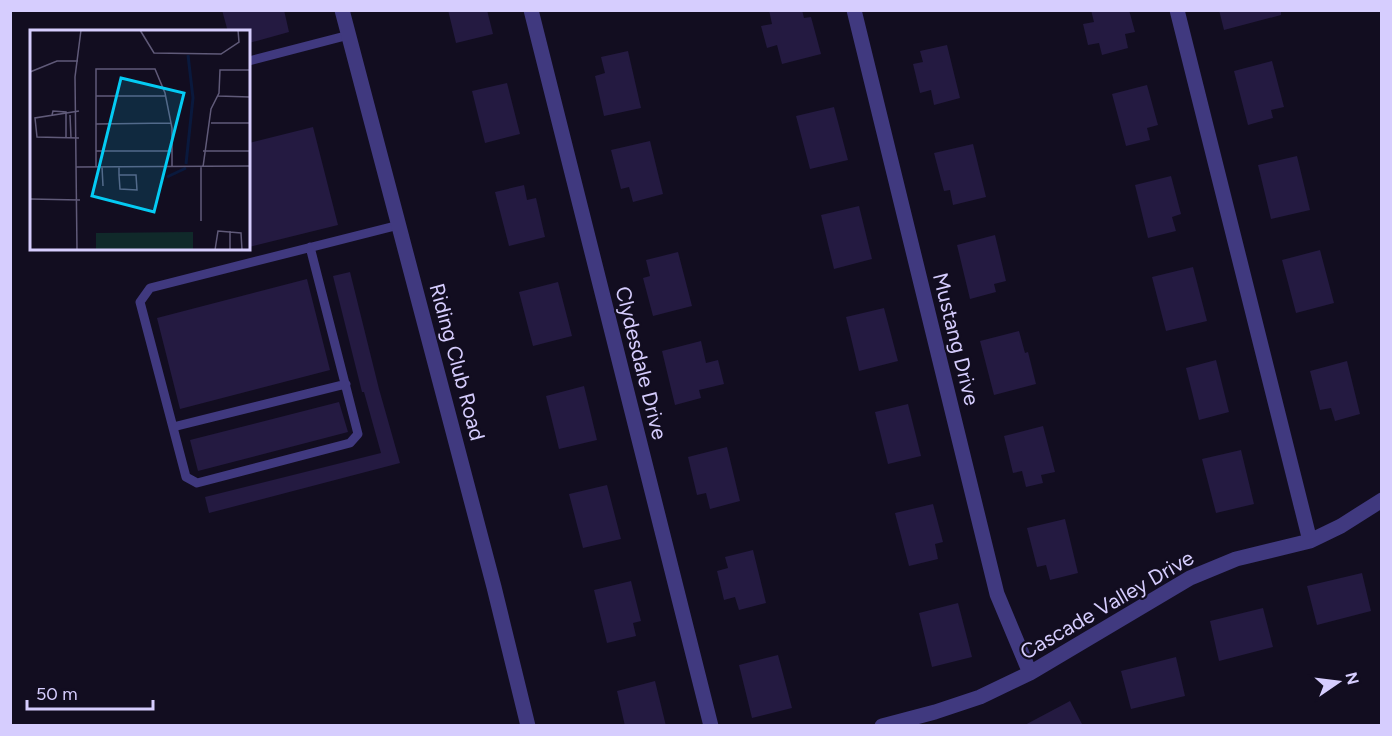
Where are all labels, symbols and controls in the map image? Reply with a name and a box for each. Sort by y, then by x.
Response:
inset map [30,30,250,250]
street label: Mustang Drive [928,270,985,408]
street label: Riding Club Road [424,281,490,443]
street label: Clydesdale Drive [610,284,673,442]
street label: Cascade Valley Drive [1015,545,1198,664]
north arrow [1308,652,1368,712]
text: N [1341,670,1363,687]
scale bar [27,673,153,711]
text: 50 m [36,683,78,705]

